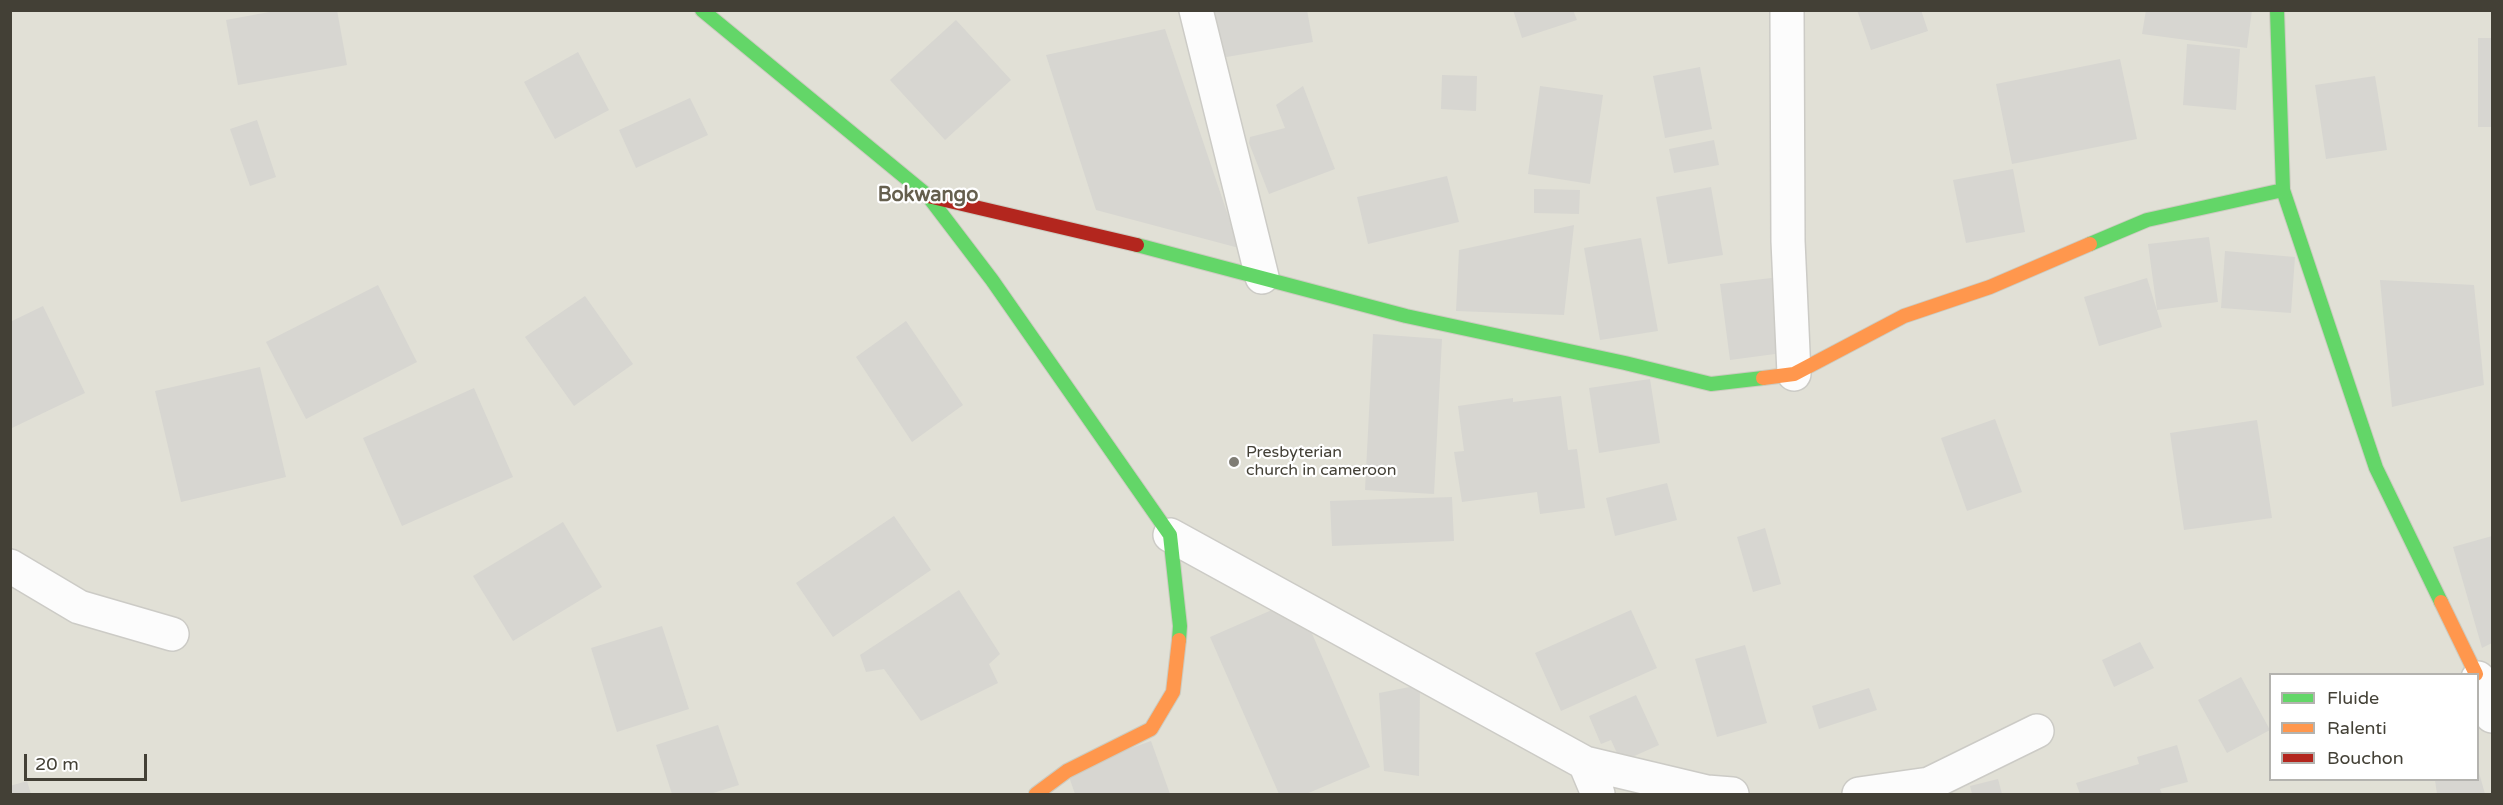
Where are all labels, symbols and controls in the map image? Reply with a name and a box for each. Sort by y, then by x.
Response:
district label: Bokwango [878,184,978,208]
place label: Presbyterian church in cameroon [1246,443,1397,481]
marker: Presbyterian church in cameroon [1227,455,1241,469]
legend [2269,673,2479,781]
text: Fluide [2327,687,2379,709]
text: Ralenti [2327,717,2387,739]
scale bar [27,742,150,780]
text: Bouchon [2327,747,2404,769]
text: 20 m [35,753,79,775]

